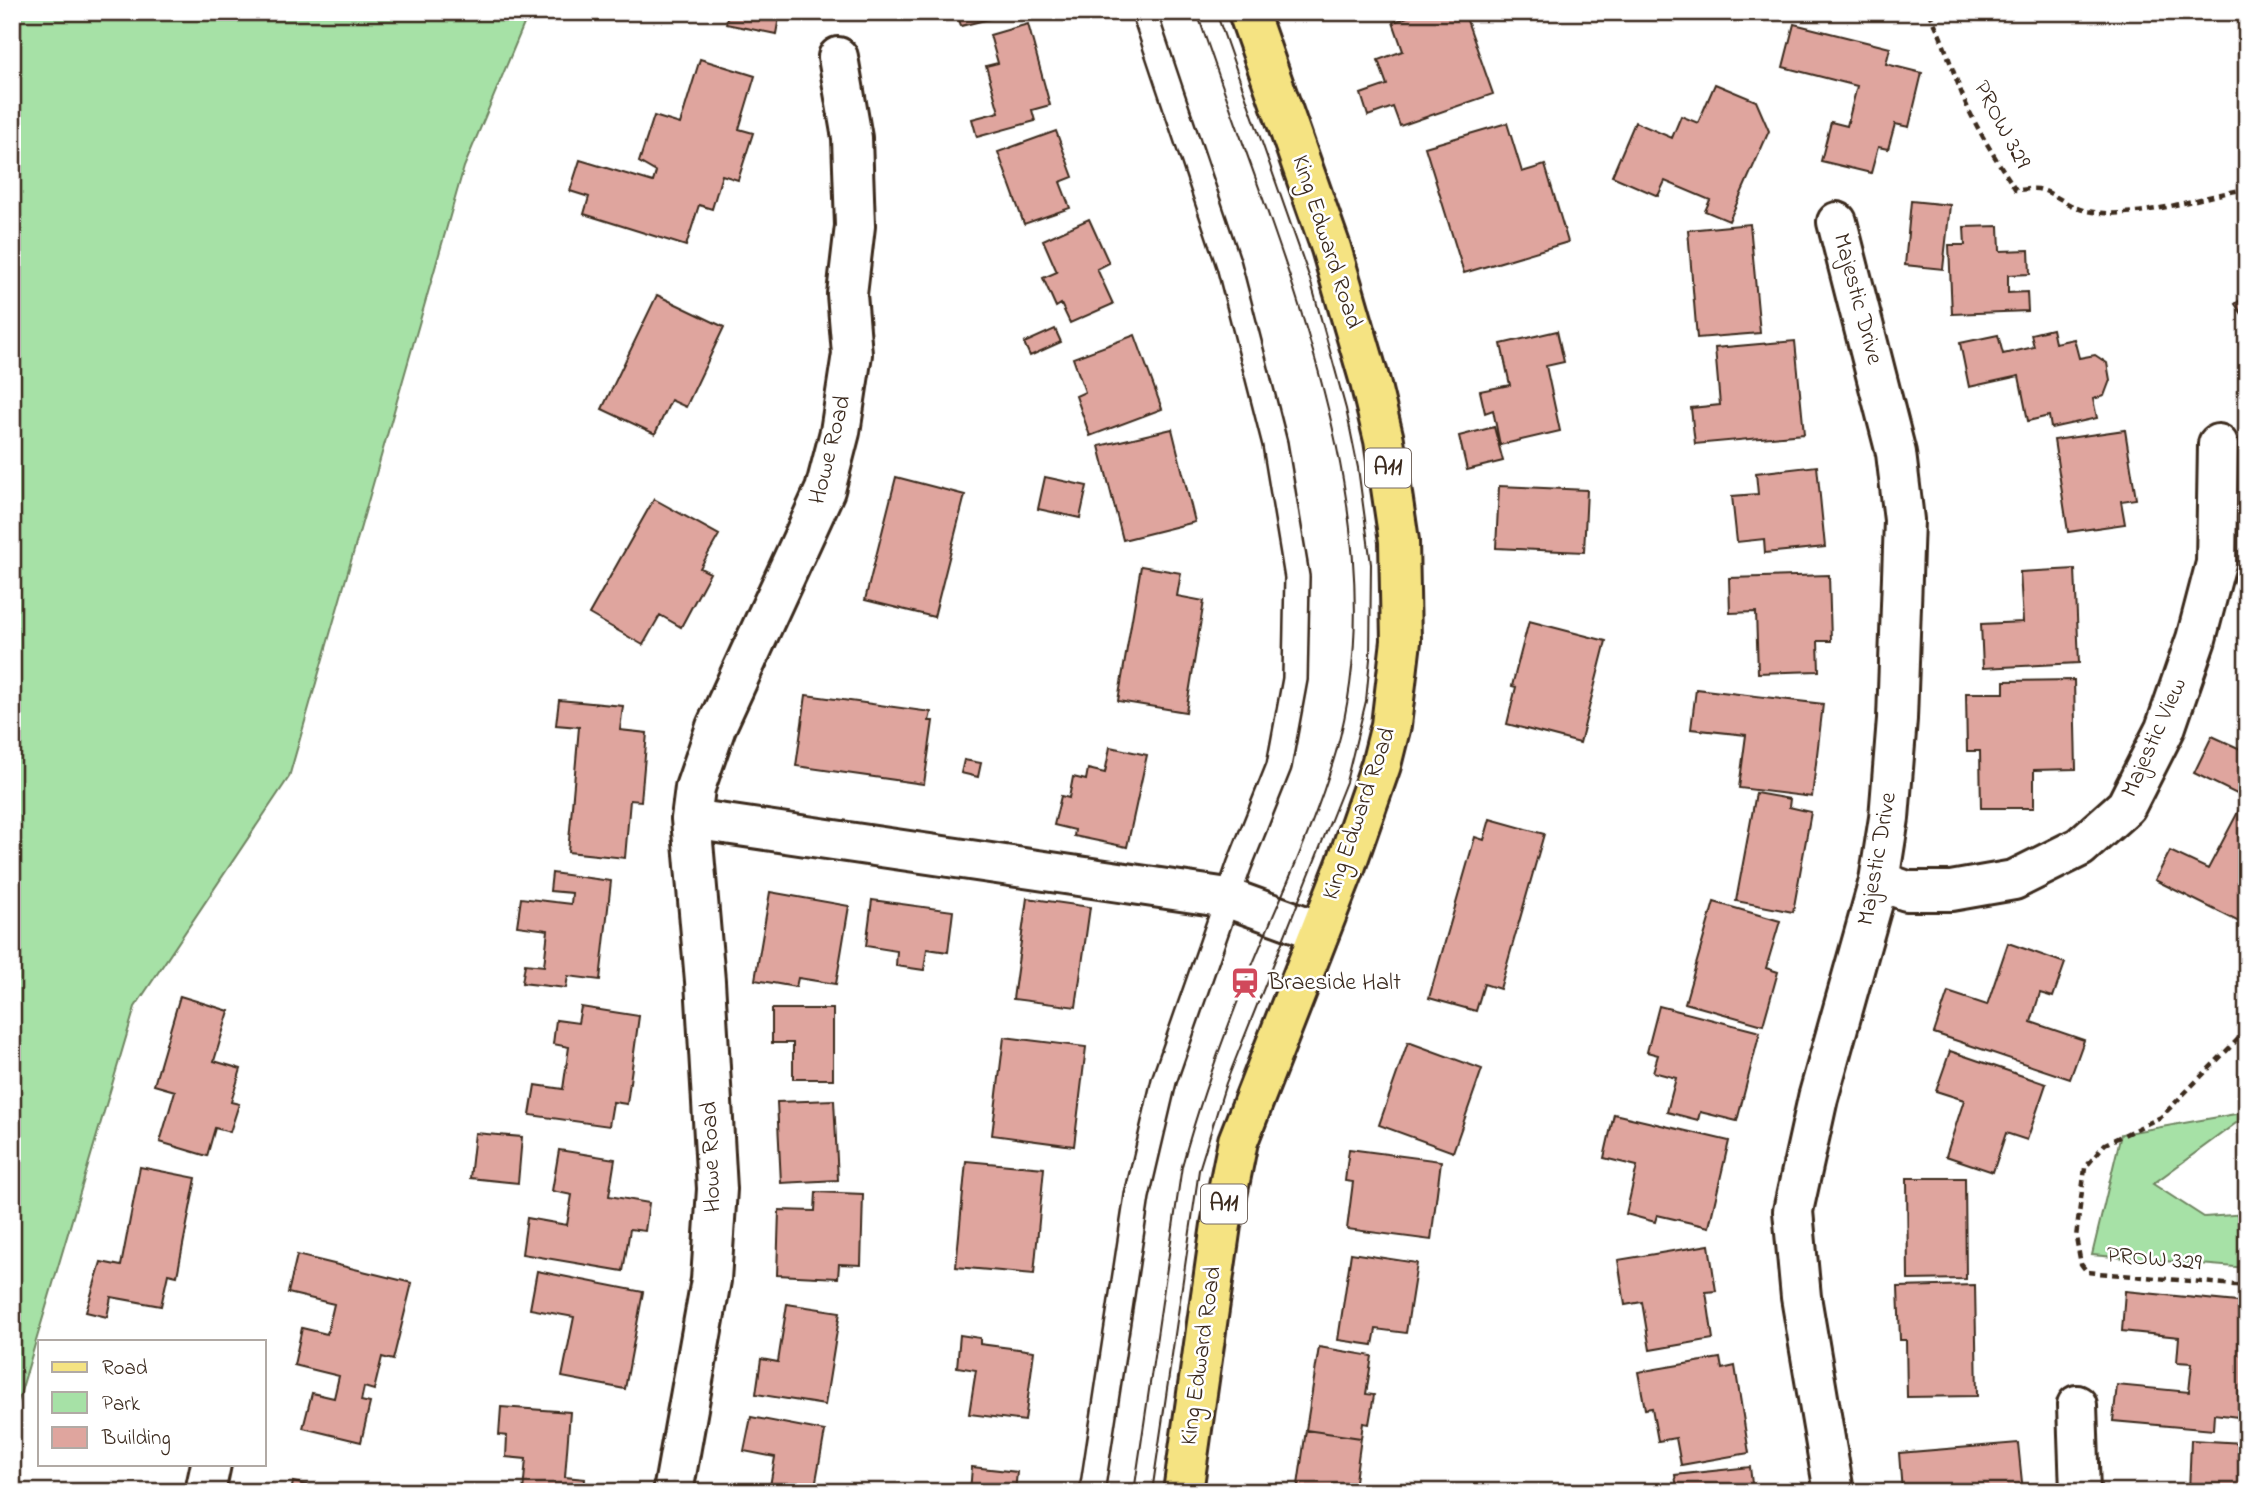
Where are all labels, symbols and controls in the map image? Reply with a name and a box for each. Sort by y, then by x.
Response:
street label: PROW 329 [1963,75,2039,176]
street label: King Edward Road [1281,151,1371,334]
street label: Majestic Drive [1823,230,1891,369]
street label: Howe Road [801,391,862,508]
road number: A11 [1365,448,1411,488]
street label: Majestic View [2113,673,2197,803]
street label: King Edward Road [1314,723,1406,905]
street label: Majestic Drive [1849,790,1907,928]
station icon: Braeside Halt [1228,966,1262,1000]
place label: Braeside Halt [1267,966,1401,1001]
street label: Howe Road [693,1100,731,1213]
road number: A11 [1201,1184,1247,1224]
street label: PROW 329 [2105,1238,2204,1282]
street label: King Edward Road [1172,1264,1232,1448]
legend [38,1340,266,1466]
text: Road [102,1354,148,1384]
text: Park [102,1390,141,1420]
text: Building [101,1424,171,1456]

